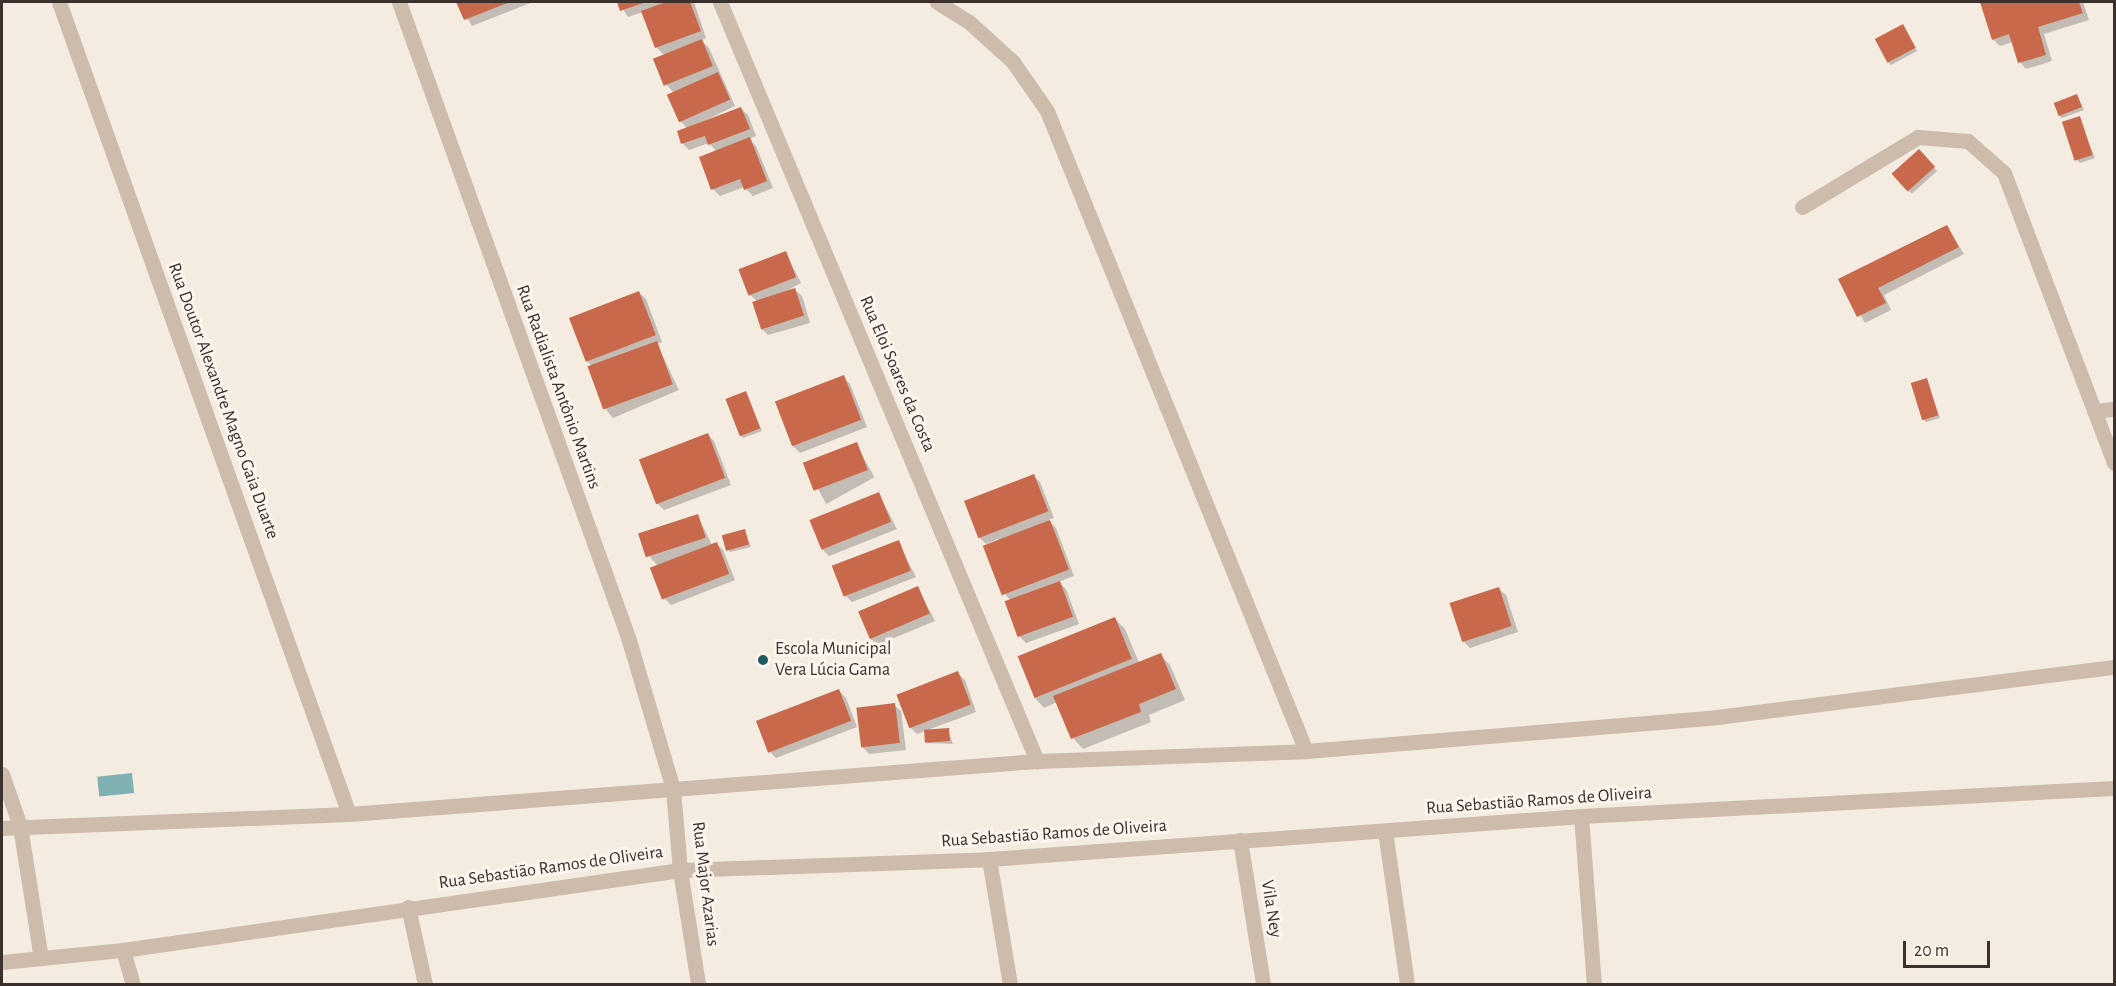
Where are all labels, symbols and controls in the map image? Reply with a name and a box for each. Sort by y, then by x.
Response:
street label: Rua Doutor Alexandre Magno Gaia Duarte [163,260,283,542]
street label: Rua Radialista Antônio Martins [511,282,605,492]
street label: Rua Eloi Soares da Costa [854,293,940,455]
place label: Escola Municipal Vera Lúcia Gama [775,639,892,682]
marker: Escola Municipal Vera Lúcia Gama [756,653,770,667]
street label: Rua Sebastião Ramos de Oliveira [1425,782,1653,820]
street label: Rua Sebastião Ramos de Oliveira [940,815,1168,853]
street label: Rua Major Azarias [687,820,723,948]
street label: Rua Sebastião Ramos de Oliveira [437,842,665,894]
street label: Vila Ney [1256,879,1286,939]
scale bar [1906,929,1993,967]
text: 20 m [1914,942,1949,960]

